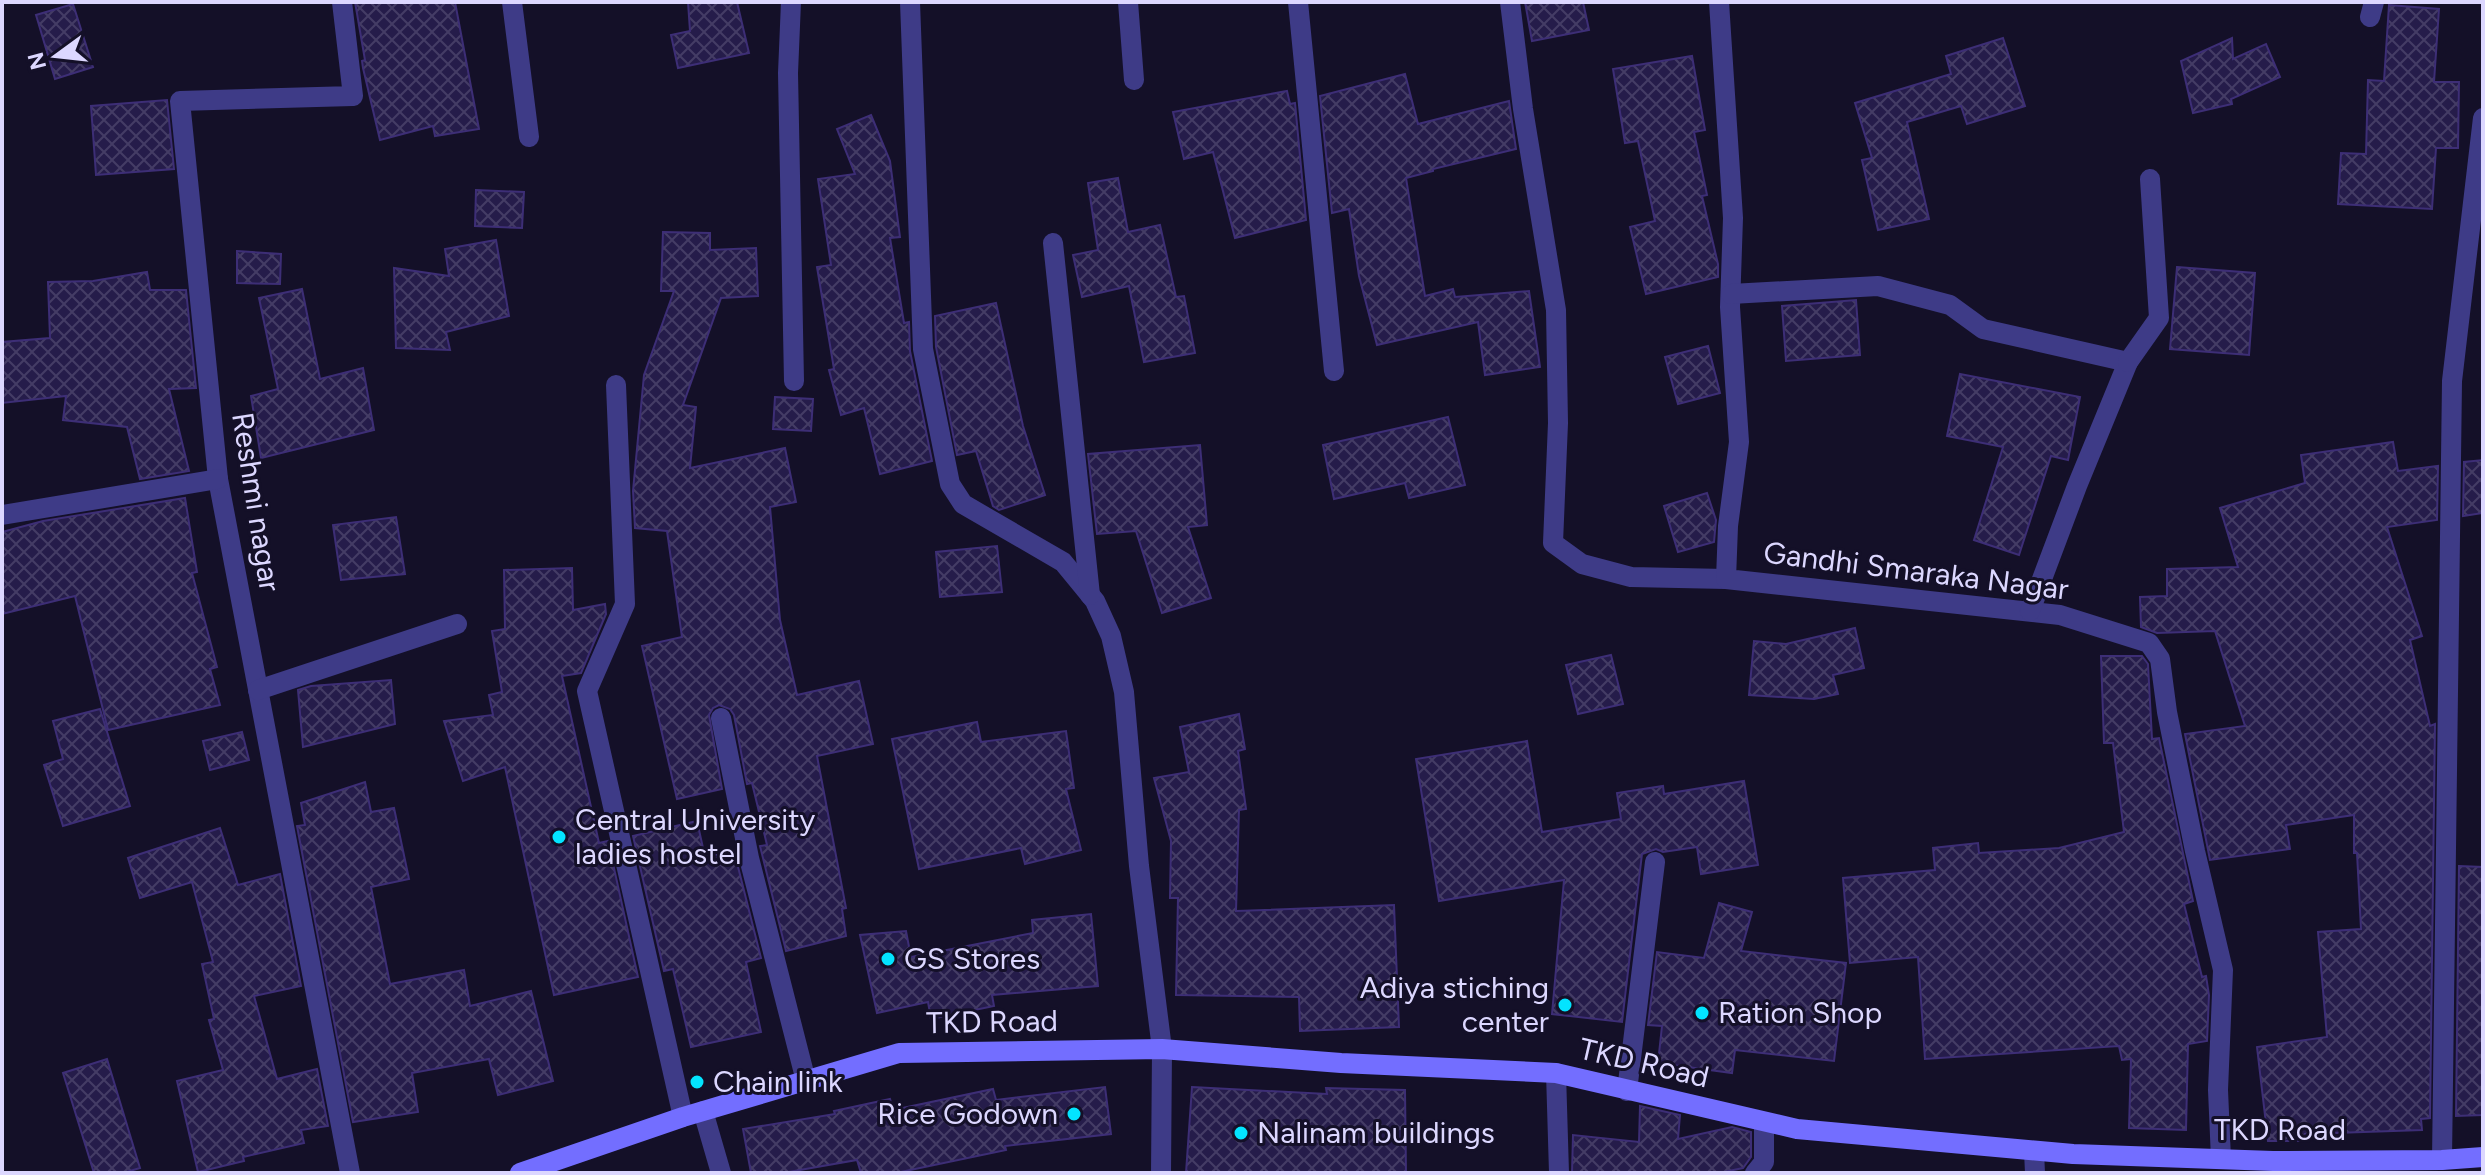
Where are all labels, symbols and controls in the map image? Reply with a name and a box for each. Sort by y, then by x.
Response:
north arrow [16,16,96,96]
text: N [22,49,52,73]
street label: Reshmi nagar [224,410,289,594]
street label: Gandhi Smaraka Nagar [1762,533,2071,608]
place label: Central University ladies hostel [575,801,815,872]
marker: Central University ladies hostel [550,828,568,846]
place label: GS Stores [904,940,1040,977]
marker: GS Stores [879,950,897,968]
place label: Adiya stiching center [1360,969,1549,1040]
place label: Ration Shop [1718,994,1882,1031]
marker: Adiya stiching center [1556,996,1574,1014]
street label: TKD Road [926,1002,1058,1041]
marker: Ration Shop [1693,1004,1711,1022]
street label: TKD Road [1576,1030,1713,1095]
place label: Chain link [713,1063,843,1100]
marker: Chain link [688,1073,706,1091]
place label: Rice Godown [877,1095,1058,1132]
marker: Rice Godown [1065,1105,1083,1123]
street label: TKD Road [2214,1111,2346,1148]
place label: Nalinam buildings [1257,1114,1495,1151]
marker: Nalinam buildings [1232,1124,1250,1142]

